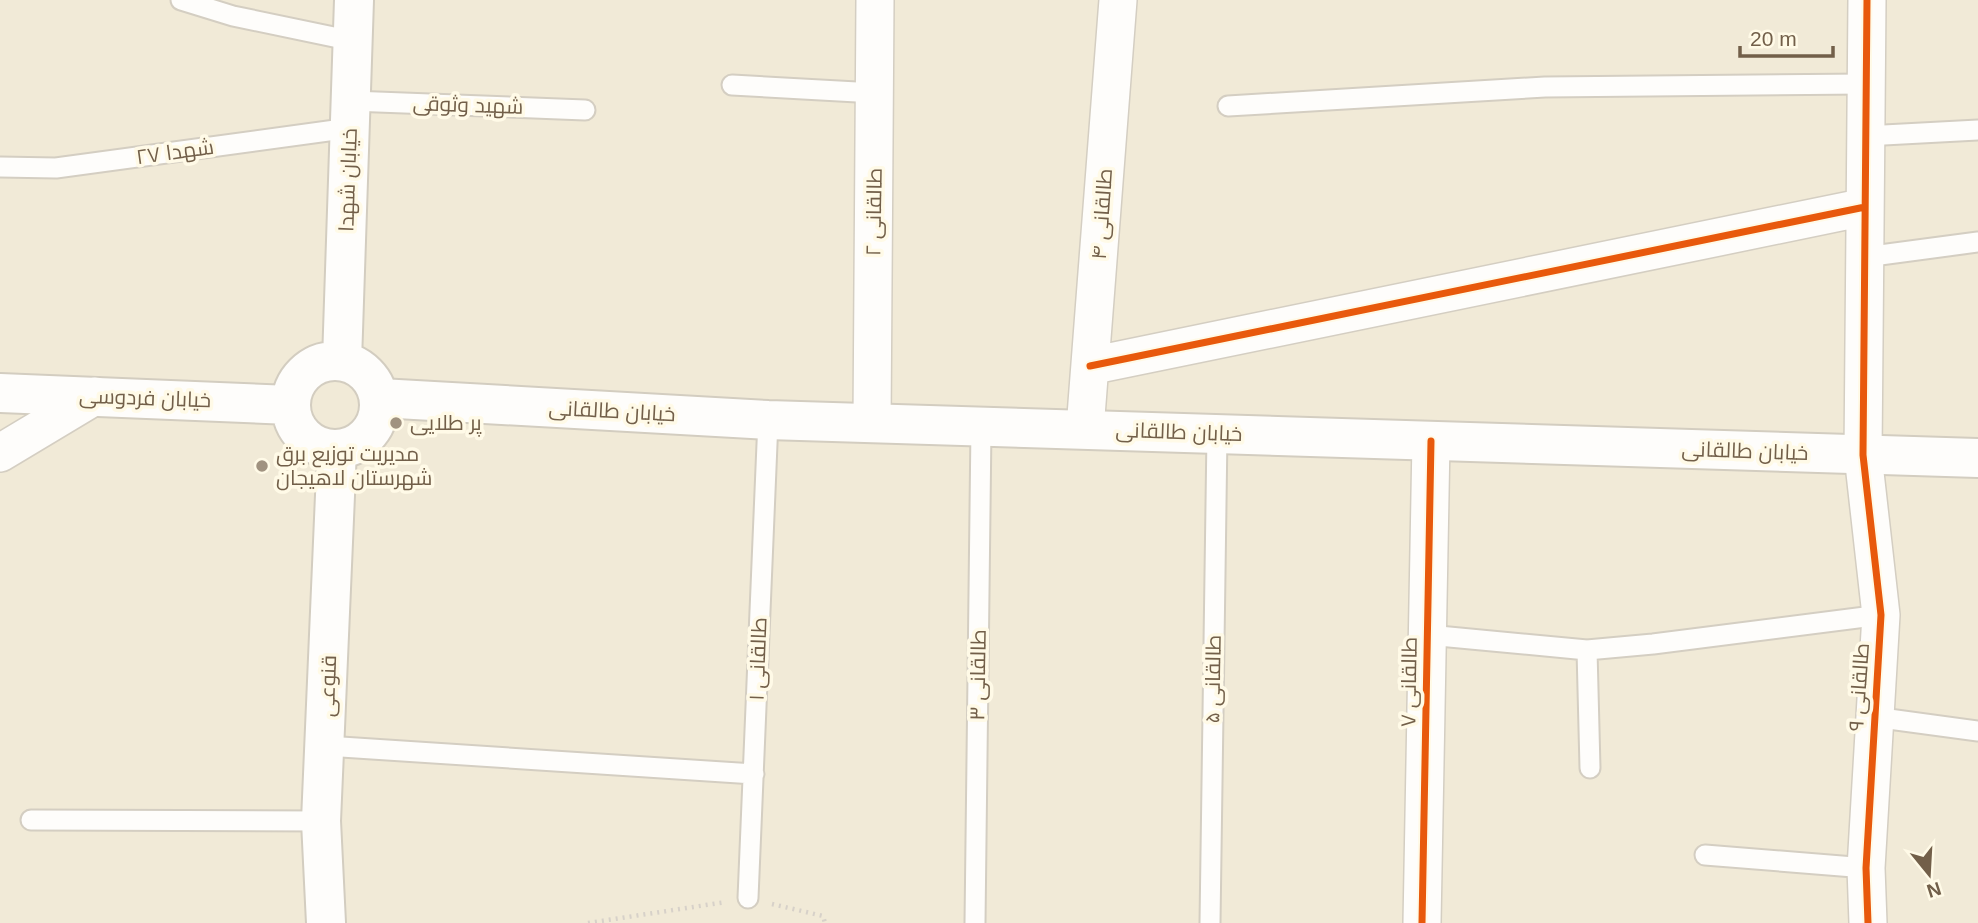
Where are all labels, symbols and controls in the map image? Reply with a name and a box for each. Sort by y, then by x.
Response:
scale bar [1740,14,1833,58]
text: 20 m [1750,27,1797,50]
street label: شهید وثوقی [412,91,524,120]
street label: خیابان شهدا [334,128,363,232]
street label: ۲۷ شهدا [135,135,215,170]
street label: طالقانی ۲ [861,168,888,256]
street label: طالقانی ۴ [1087,168,1118,260]
street label: خیابان فردوسی [78,384,211,413]
street label: خیابان طالقانی [548,396,676,427]
place label: پر طلایی [410,411,482,437]
marker: پر طلایی [388,415,404,431]
street label: خیابان طالقانی [1115,418,1243,447]
street label: خیابان طالقانی [1681,437,1809,466]
place label: مدیریت توزیع برق شهرستان لاهیجان [276,442,432,491]
marker: مدیریت توزیع برق شهرستان لاهیجان [254,458,270,474]
street label: طالقانی ۱ [745,617,772,701]
street label: طالقانی ۳ [965,629,992,721]
street label: طالقانی ۵ [1200,634,1227,724]
street label: طالقانی ۷ [1396,637,1423,727]
street label: طالقانی ۹ [1844,642,1875,732]
street label: قنوعی [315,655,342,717]
north arrow [1894,839,1964,909]
text: N [1924,878,1944,902]

